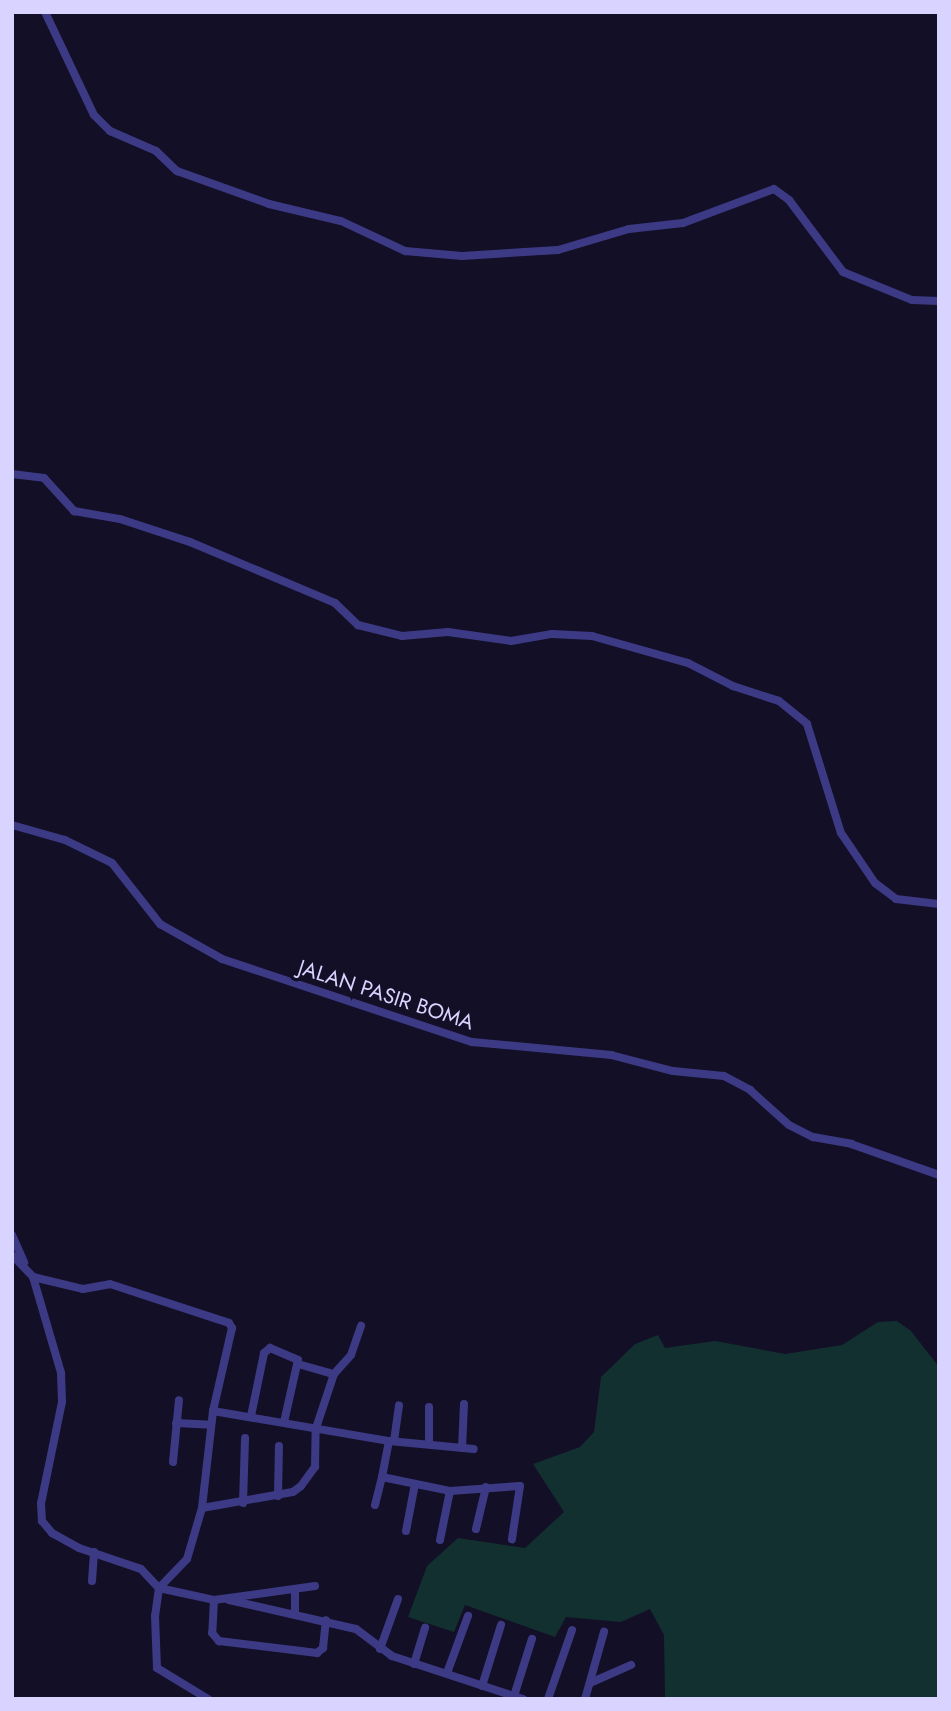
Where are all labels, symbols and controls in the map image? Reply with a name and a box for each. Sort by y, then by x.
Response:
street label: JALAN PASIR BOMA [295,955,477,1035]

